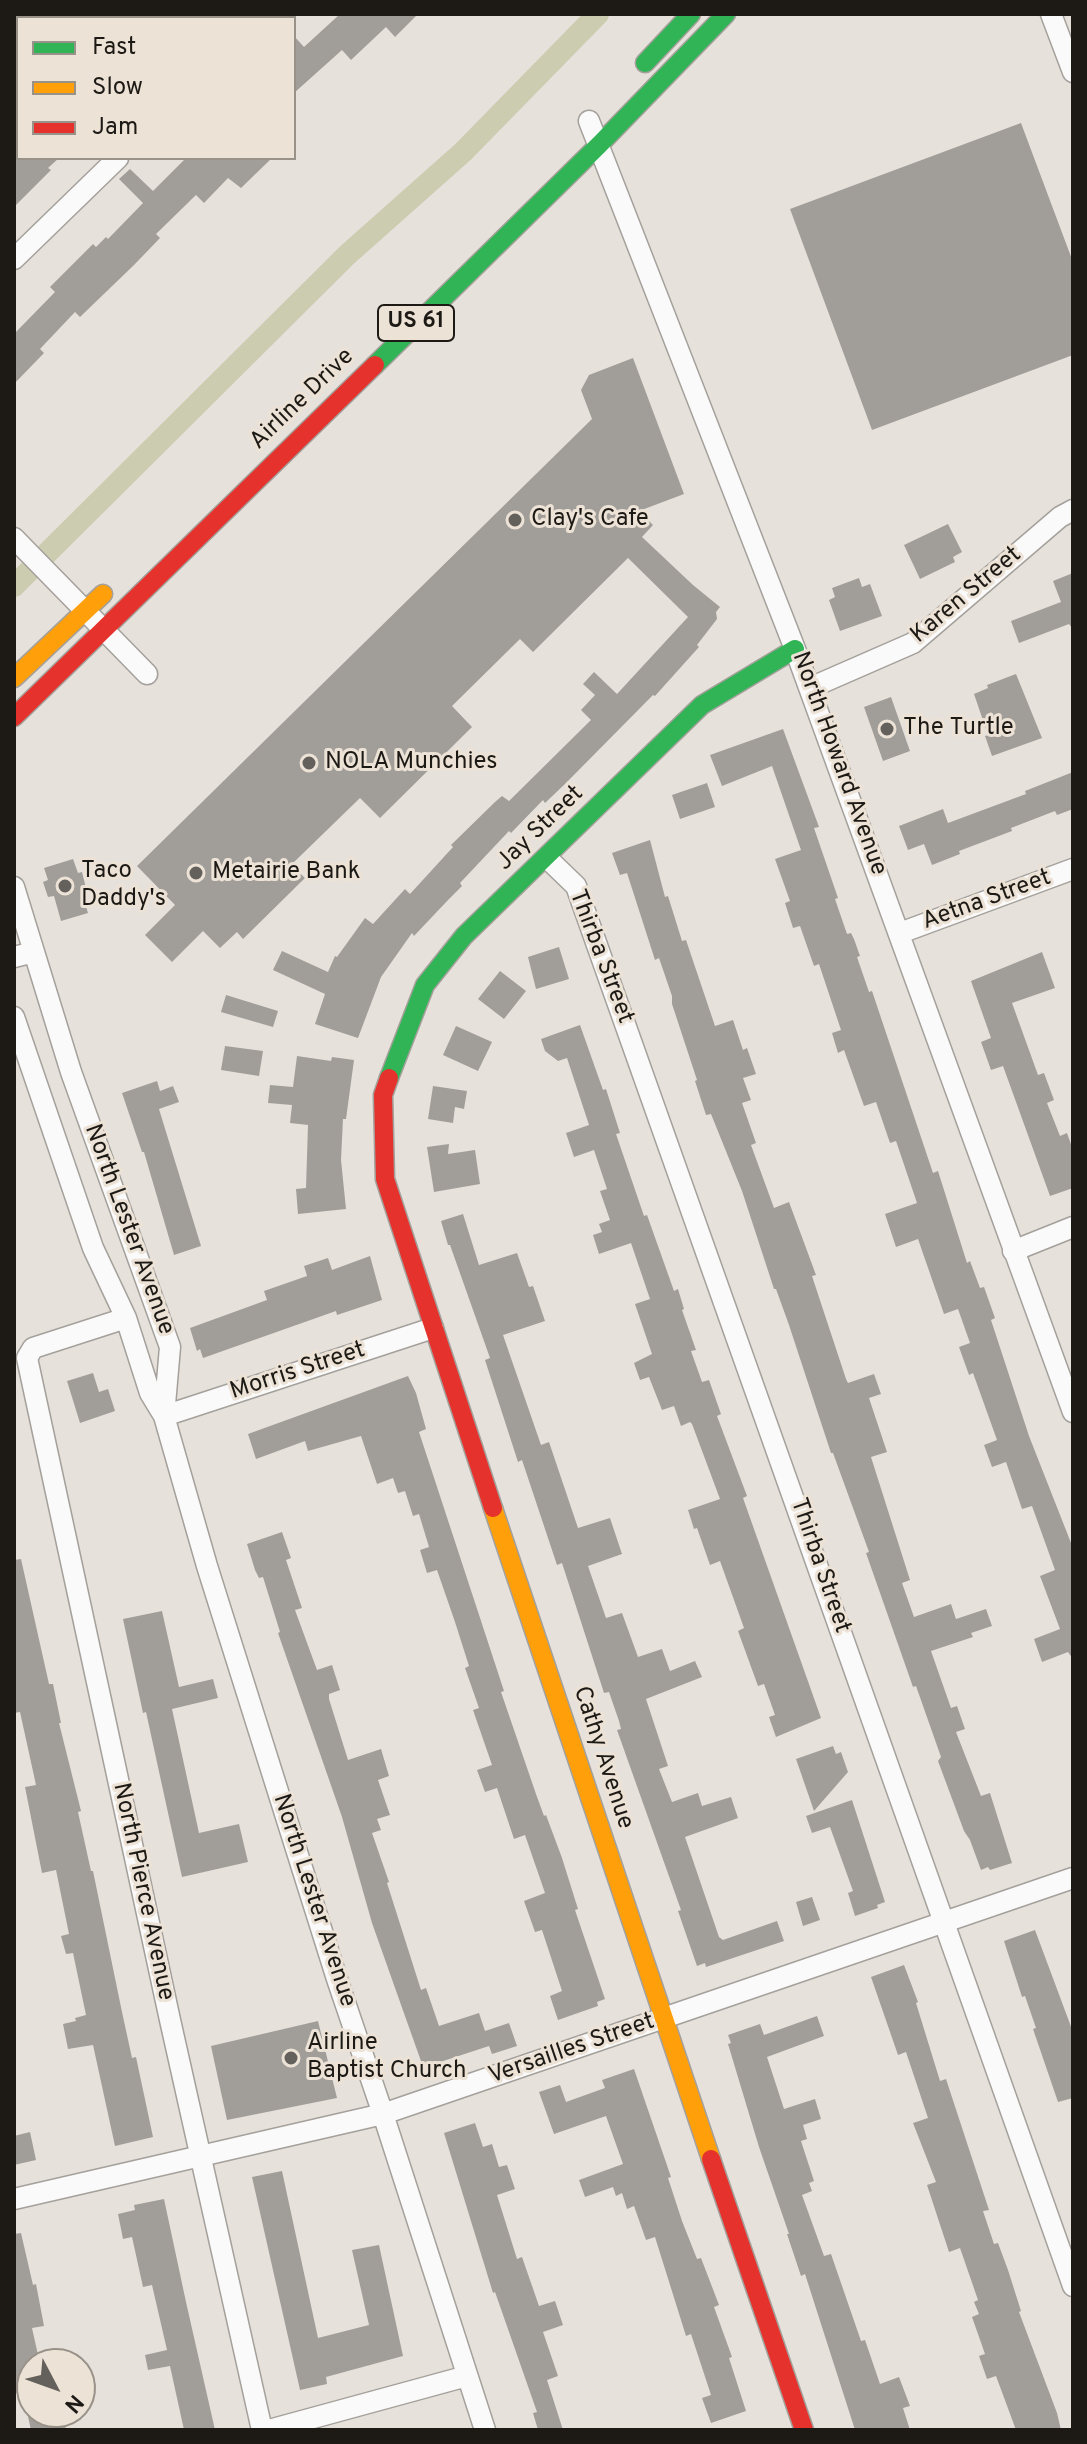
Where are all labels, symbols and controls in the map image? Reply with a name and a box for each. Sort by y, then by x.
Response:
legend [16,16,296,160]
text: Fast [92,33,136,63]
text: Slow [92,73,143,103]
text: Jam [92,113,138,143]
road number: US 61 [378,305,454,341]
street label: Airline Drive [245,343,361,457]
place label: Clay's Cafe [531,506,649,534]
marker: Clay's Cafe [506,511,524,529]
street label: Karen Street [906,541,1028,651]
street label: North Howard Avenue [784,648,892,880]
place label: The Turtle [903,715,1014,743]
marker: The Turtle [878,720,896,738]
place label: NOLA Munchies [325,749,497,777]
marker: NOLA Munchies [300,754,318,772]
street label: Jay Street [491,780,591,878]
place label: Taco Daddy's [81,858,166,914]
place label: Metairie Bank [212,859,361,887]
marker: Metairie Bank [187,864,205,882]
street label: Aetna Street [919,864,1055,938]
marker: Taco Daddy's [56,877,74,895]
street label: Thirba Street [561,886,639,1028]
street label: North Lester Avenue [76,1121,180,1339]
street label: Morris Street [227,1337,369,1407]
street label: Thirba Street [782,1495,856,1637]
street label: Cathy Avenue [565,1683,639,1833]
street label: North Pierce Avenue [105,1781,179,2003]
street label: North Lester Avenue [265,1791,361,2011]
street label: Versailles Street [485,2008,659,2092]
place label: Airline Baptist Church [307,2030,467,2086]
marker: Airline Baptist Church [282,2049,300,2067]
north arrow [16,2348,96,2428]
text: N [58,2388,88,2418]

